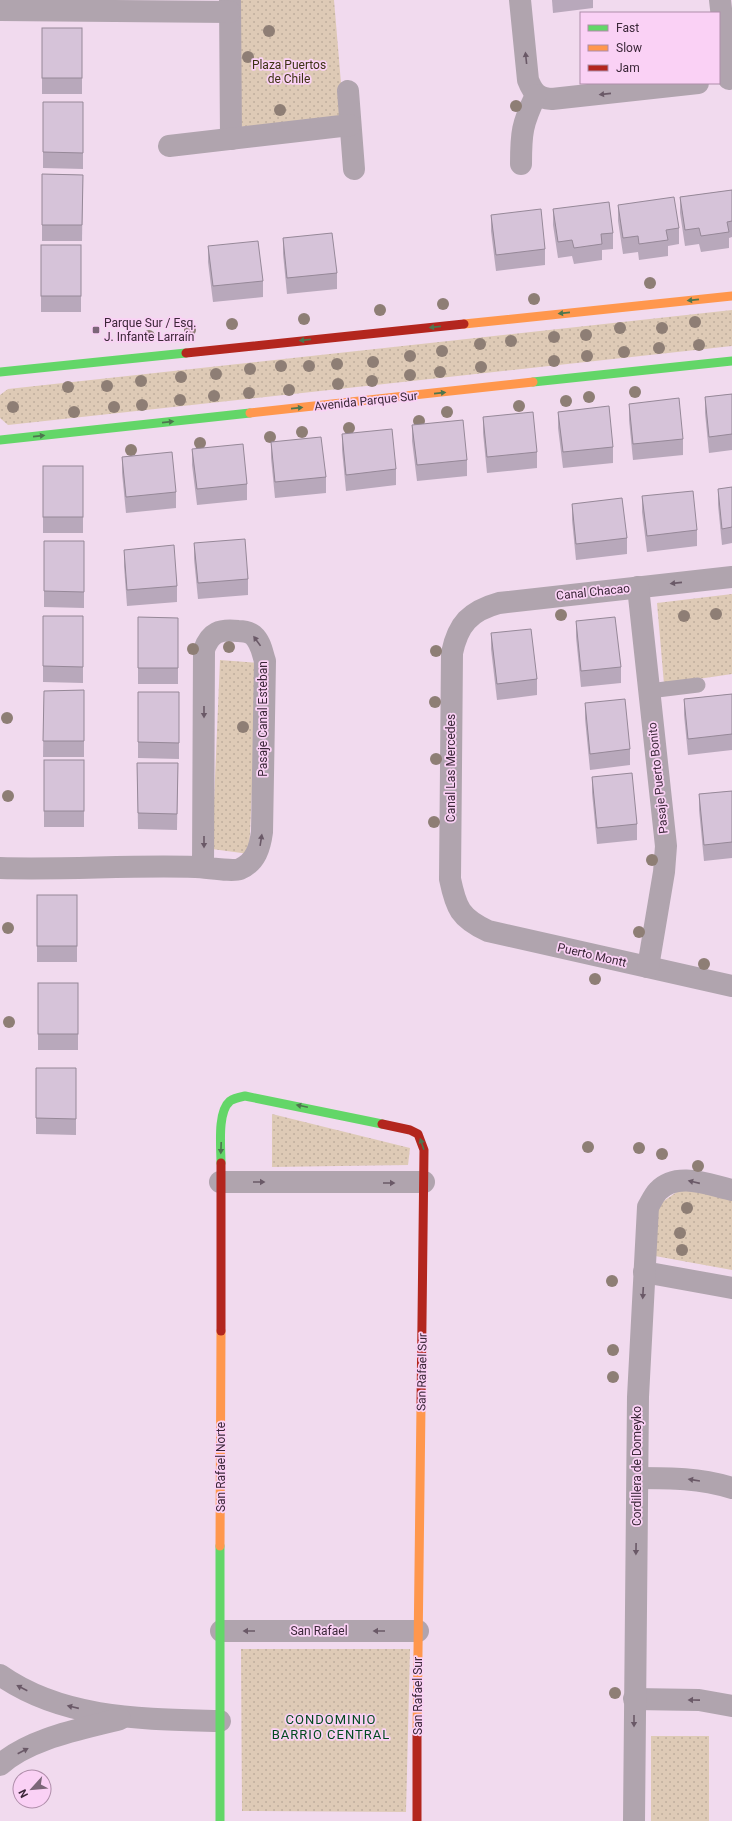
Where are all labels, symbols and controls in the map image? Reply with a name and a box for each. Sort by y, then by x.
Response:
legend [580,12,720,84]
text: Fast [616,21,639,35]
text: Slow [616,41,642,55]
one-way arrow [523,52,529,64]
park label: Plaza Puertos de Chile [252,58,326,86]
text: Jam [616,61,640,75]
one-way arrow [599,90,611,97]
one-way arrow [687,296,699,303]
one-way arrow [558,310,570,316]
place label: Parque Sur / Esq. J. Infante Larraín [104,316,196,344]
one-way arrow [429,323,441,330]
marker: Parque Sur / Esq. J. Infante Larraín [91,325,101,335]
one-way arrow [299,337,311,343]
street label: Avenida Parque Sur [314,389,418,413]
one-way arrow [434,389,446,396]
one-way arrow [291,405,303,411]
one-way arrow [162,419,174,425]
one-way arrow [33,433,45,439]
one-way arrow [670,580,682,586]
street label: Canal Chacao [555,581,631,603]
one-way arrow [253,636,261,647]
street label: Pasaje Canal Esteban [256,661,270,777]
one-way arrow [201,706,207,719]
street label: Canal Las Mercedes [444,714,458,822]
street label: Pasaje Puerto Bonito [645,721,671,834]
one-way arrow [258,833,264,846]
one-way arrow [201,836,207,849]
street label: Puerto Montt [556,940,628,970]
one-way arrow [296,1103,308,1109]
one-way arrow [418,1137,424,1149]
one-way arrow [218,1142,224,1155]
one-way arrow [688,1178,700,1184]
one-way arrow [253,1179,266,1185]
one-way arrow [383,1179,395,1186]
one-way arrow [639,1287,646,1299]
street label: San Rafael Sur [414,1333,430,1411]
street label: Cordillera de Domeyko [630,1406,644,1526]
street label: San Rafael Norte [214,1422,228,1512]
one-way arrow [688,1476,700,1482]
one-way arrow [633,1543,640,1555]
street label: San Rafael [290,1624,348,1638]
one-way arrow [242,1628,255,1634]
one-way arrow [372,1628,385,1634]
street label: San Rafael Sur [411,1657,425,1735]
one-way arrow [16,1685,28,1692]
one-way arrow [687,1697,700,1703]
one-way arrow [67,1704,79,1710]
district label: CONDOMINIO BARRIO CENTRAL [272,1712,390,1742]
one-way arrow [631,1715,637,1728]
one-way arrow [17,1748,28,1754]
north arrow [12,1769,52,1809]
text: N [16,1787,31,1800]

